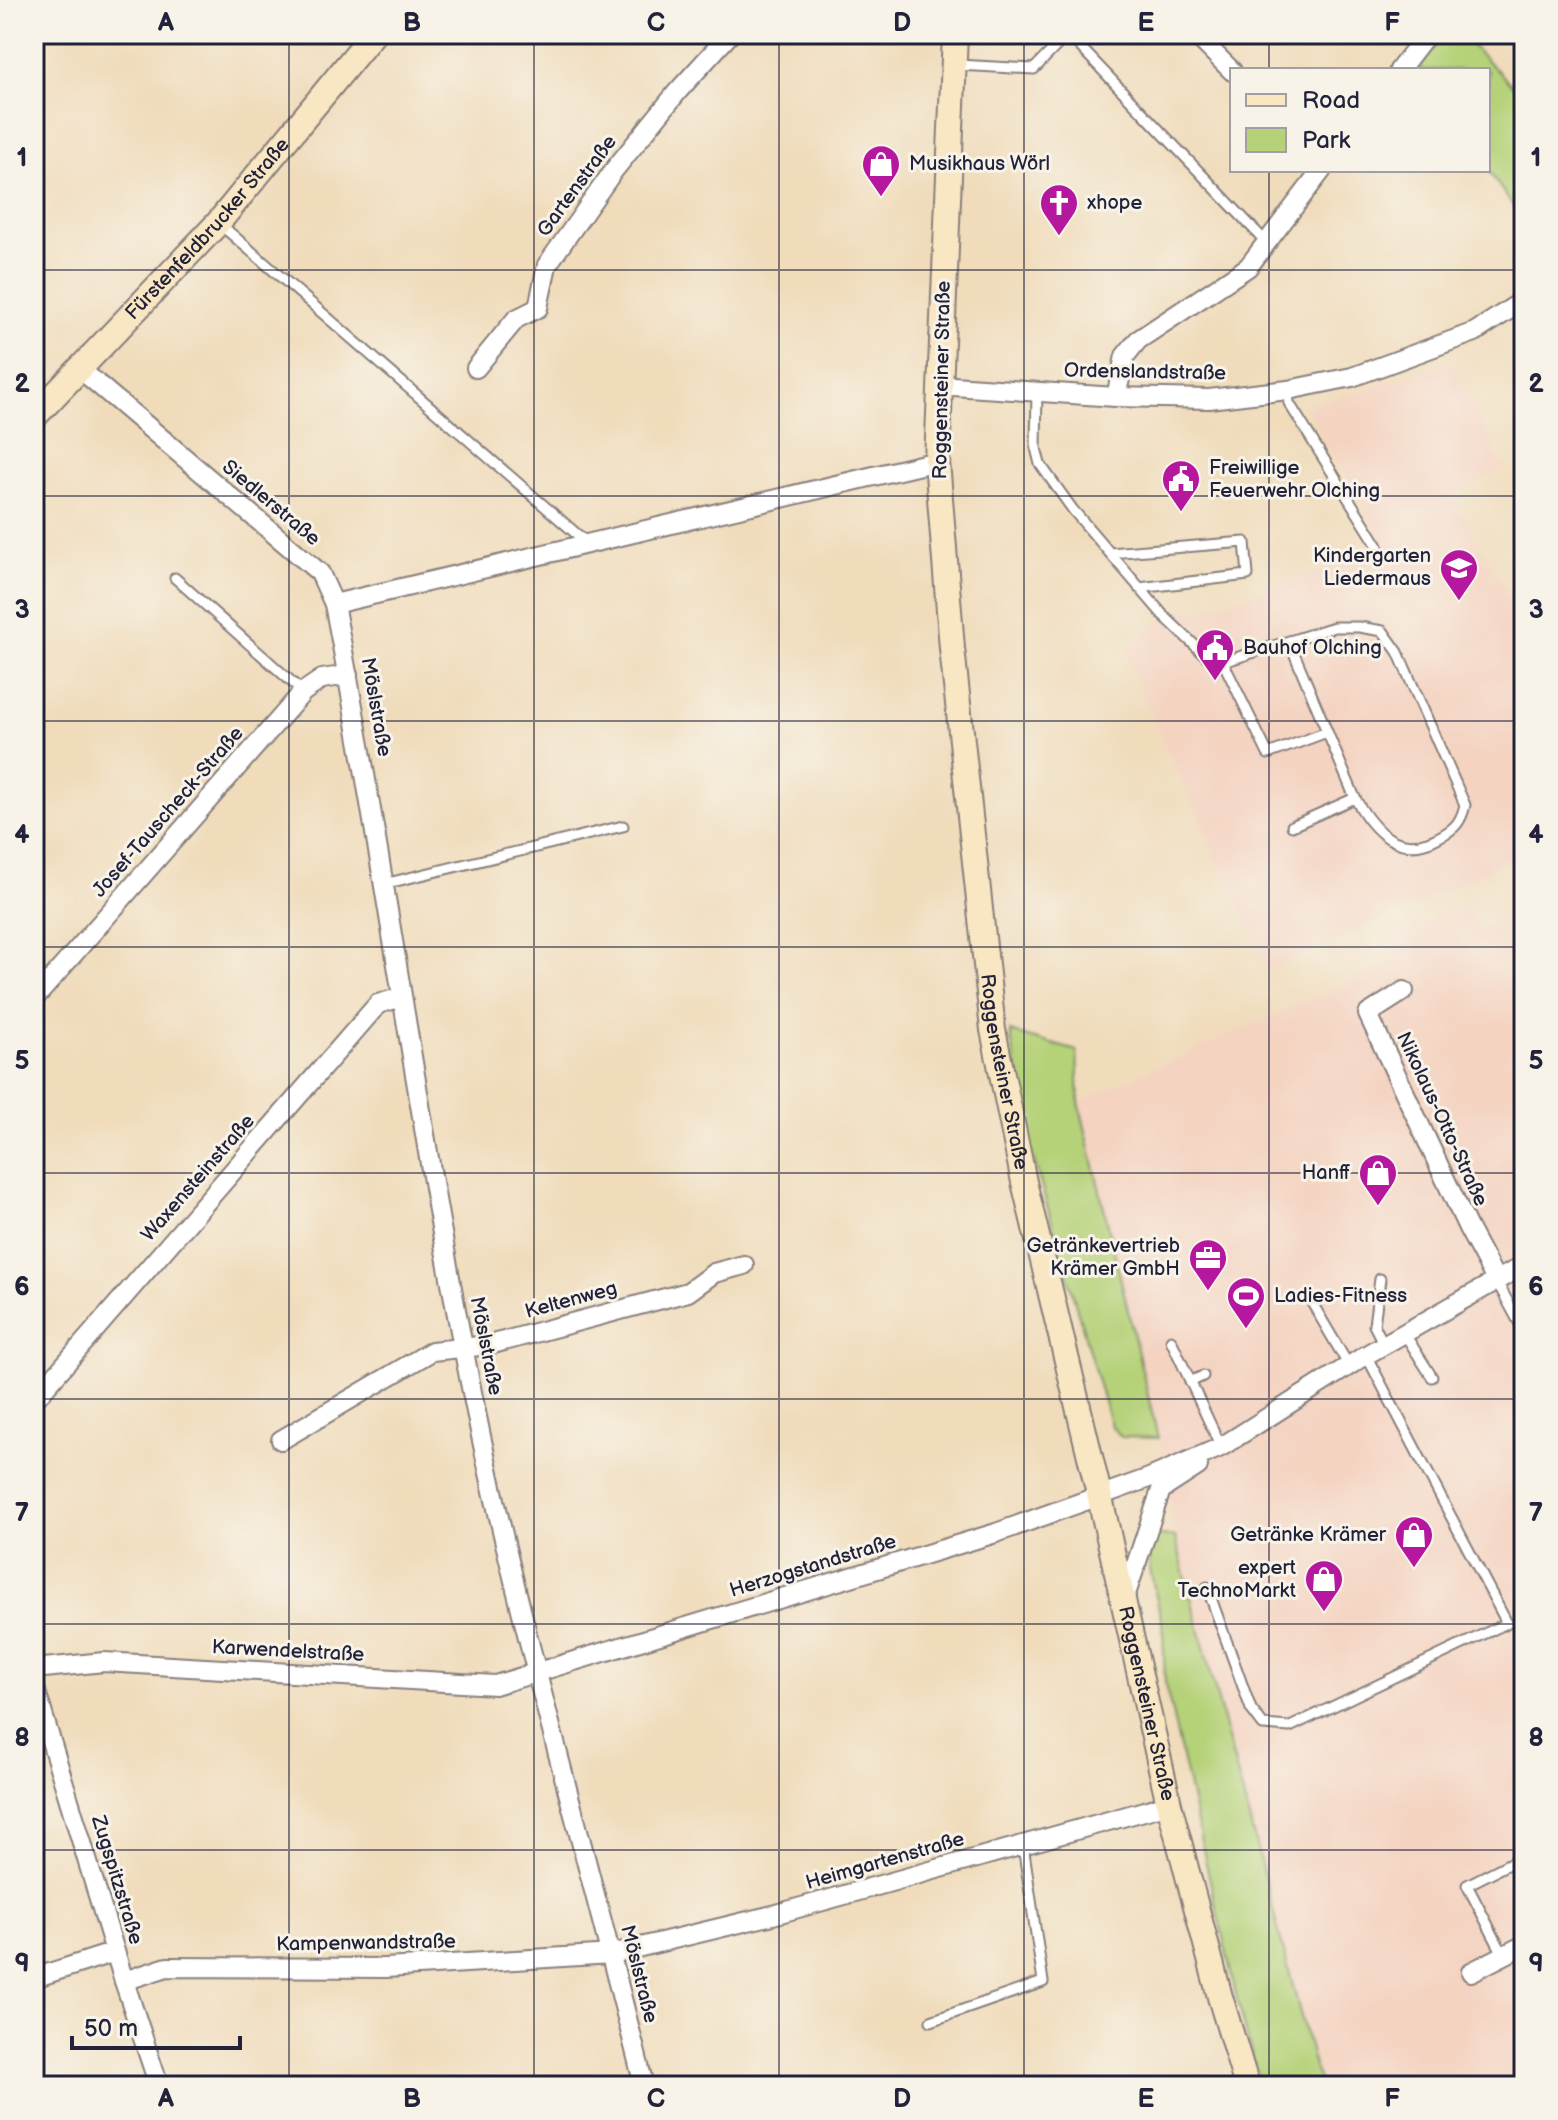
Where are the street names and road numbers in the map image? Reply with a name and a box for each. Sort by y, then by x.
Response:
street label: Gartenstraße [532,130,622,241]
street label: Fürstenfeldbrucker Straße [120,133,295,325]
street label: Roggensteiner Straße [928,280,956,480]
street label: Ordenslandstraße [1064,359,1226,385]
street label: Siedlerstraße [217,455,325,551]
street label: Möslstraße [355,656,397,758]
street label: Josef-Tauscheck-Straße [87,722,249,902]
street label: Roggensteiner Straße [975,972,1033,1172]
street label: Nikolaus-Otto-Straße [1391,1028,1493,1210]
street label: Waxensteinstraße [136,1109,260,1247]
street label: Keltenweg [522,1276,620,1324]
street label: Möslstraße [465,1295,507,1398]
street label: Herzogstandstraße [727,1529,899,1603]
street label: Roggensteiner Straße [1113,1604,1180,1803]
street label: Karwendelstraße [211,1635,365,1667]
street label: Zugspitzstraße [86,1812,148,1948]
street label: Heimgartenstraße [803,1827,967,1895]
street label: Möslstraße [615,1923,663,2026]
street label: Kampenwandstraße [276,1929,456,1957]

